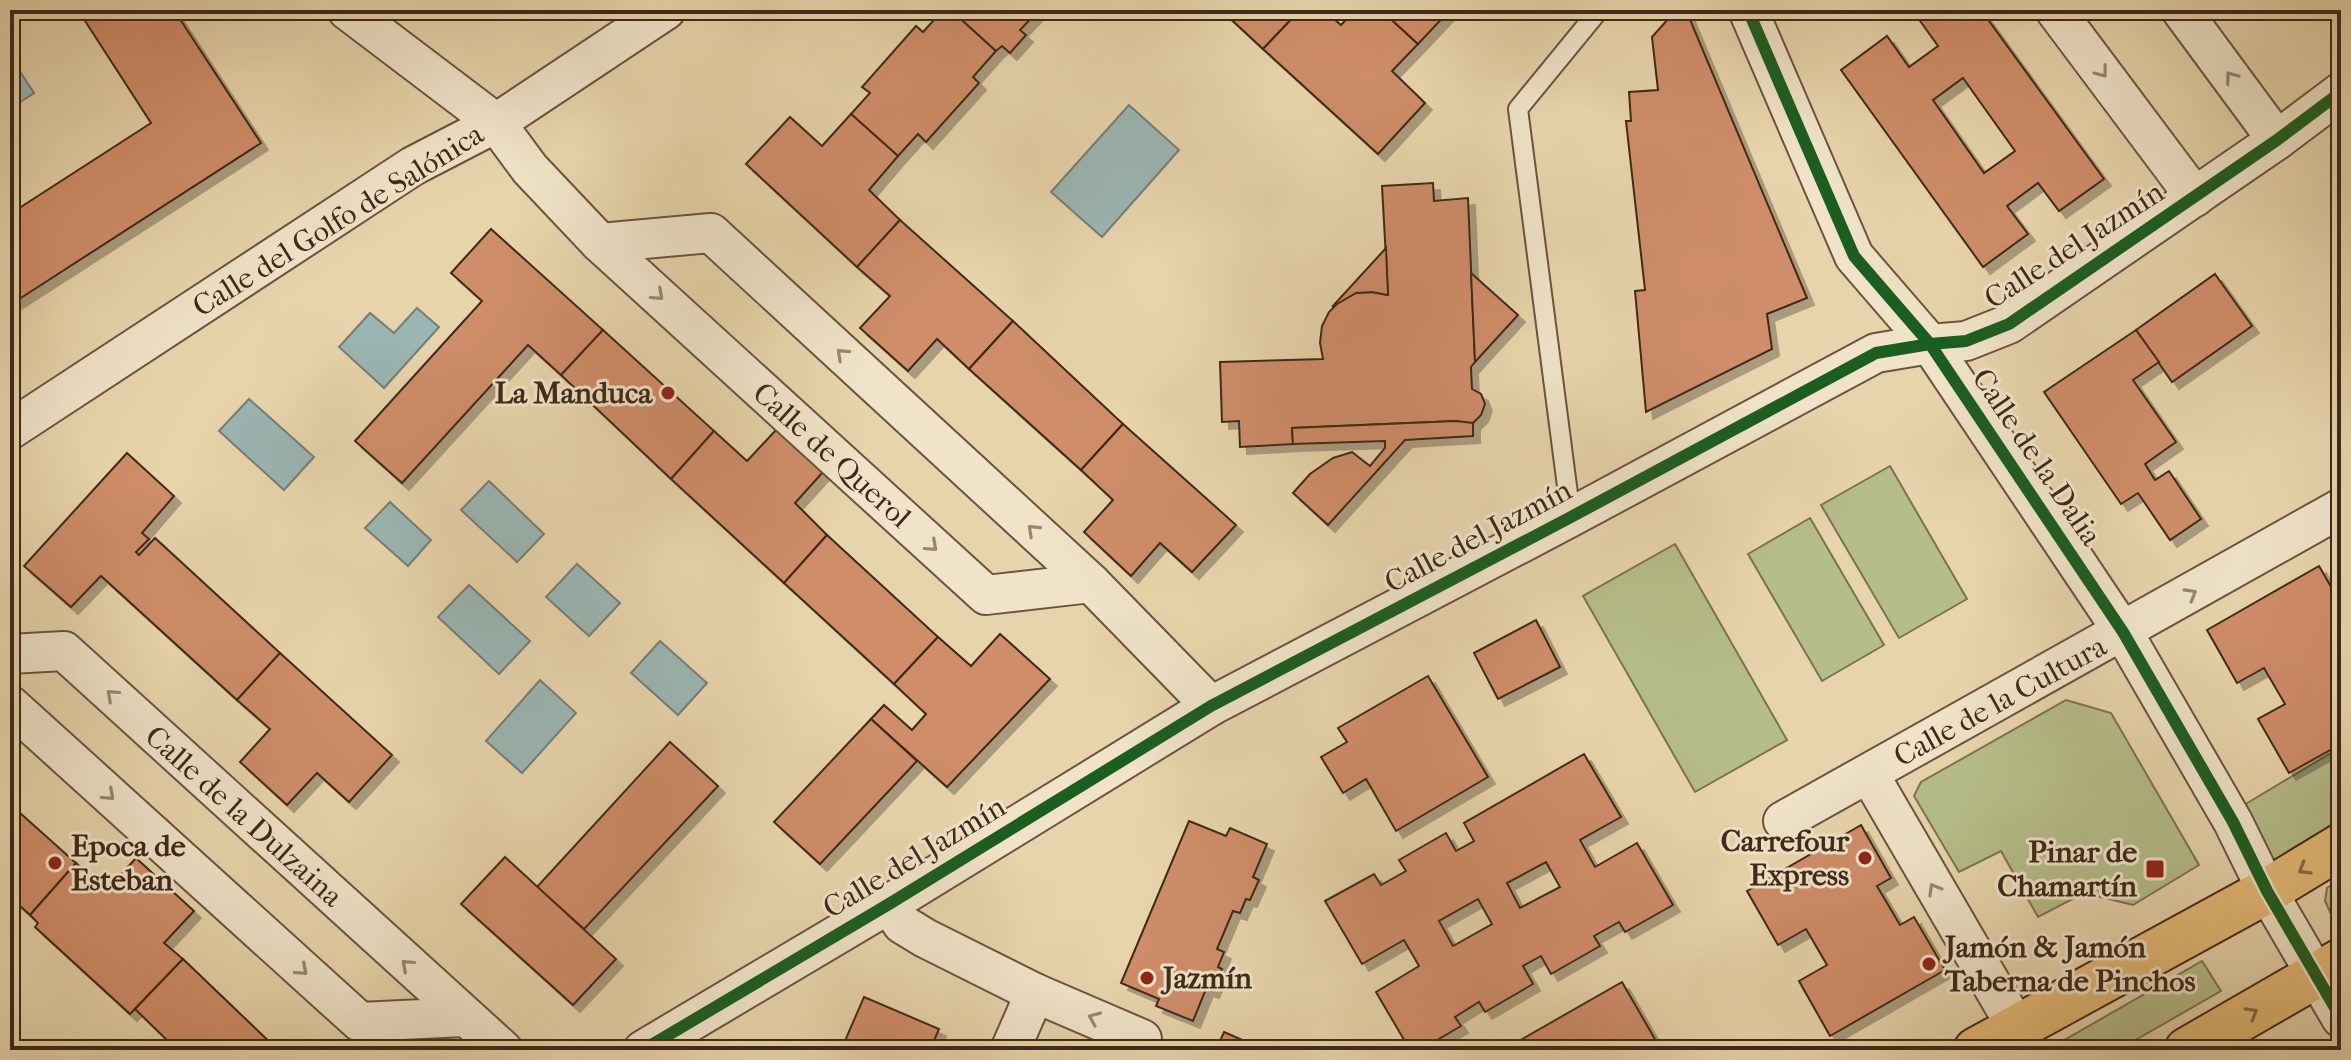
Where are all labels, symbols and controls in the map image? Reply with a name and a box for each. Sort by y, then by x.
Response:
one-way arrow [2092,64,2106,78]
one-way arrow [2226,72,2241,86]
street label: Calle del Golfo de Salónica [186,116,491,324]
street label: Calle del Jazmín [1978,174,2171,316]
one-way arrow [648,286,663,300]
one-way arrow [837,349,852,363]
street label: Calle de la Dalia [1965,362,2109,553]
street label: Calle de Querol [746,375,918,535]
place label: La Manduca [495,376,653,411]
marker: La Manduca [659,384,677,402]
street label: Calle del Jazmín [1379,472,1578,600]
one-way arrow [1028,526,1043,540]
one-way arrow [923,537,938,551]
one-way arrow [2182,588,2196,604]
street label: Calle de la Cultura [1888,628,2114,774]
one-way arrow [106,690,121,704]
street label: Calle de la Dulzaina [138,719,350,915]
one-way arrow [100,785,115,800]
street label: Calle del Jazmín [817,789,1012,926]
place label: Carrefour Express [1721,824,1850,893]
place label: Epoca de Esteban [71,829,186,898]
place label: Pinar de Chamartín [1997,835,2138,904]
marker: Carrefour Express [1856,849,1874,867]
marker: Epoca de Esteban [46,854,64,872]
marker: Pinar de Chamartín [2144,858,2166,880]
one-way arrow [2298,859,2313,874]
one-way arrow [1928,883,1944,898]
place label: Jamón & Jamón Taberna de Pinchos [1942,930,2196,999]
marker: Jamón & Jamón Taberna de Pinchos [1920,955,1938,973]
one-way arrow [293,960,307,975]
one-way arrow [401,960,416,974]
place label: Jazmín [1160,961,1253,996]
marker: Jazmín [1138,969,1156,987]
one-way arrow [2243,1007,2257,1023]
one-way arrow [1088,1012,1102,1028]

